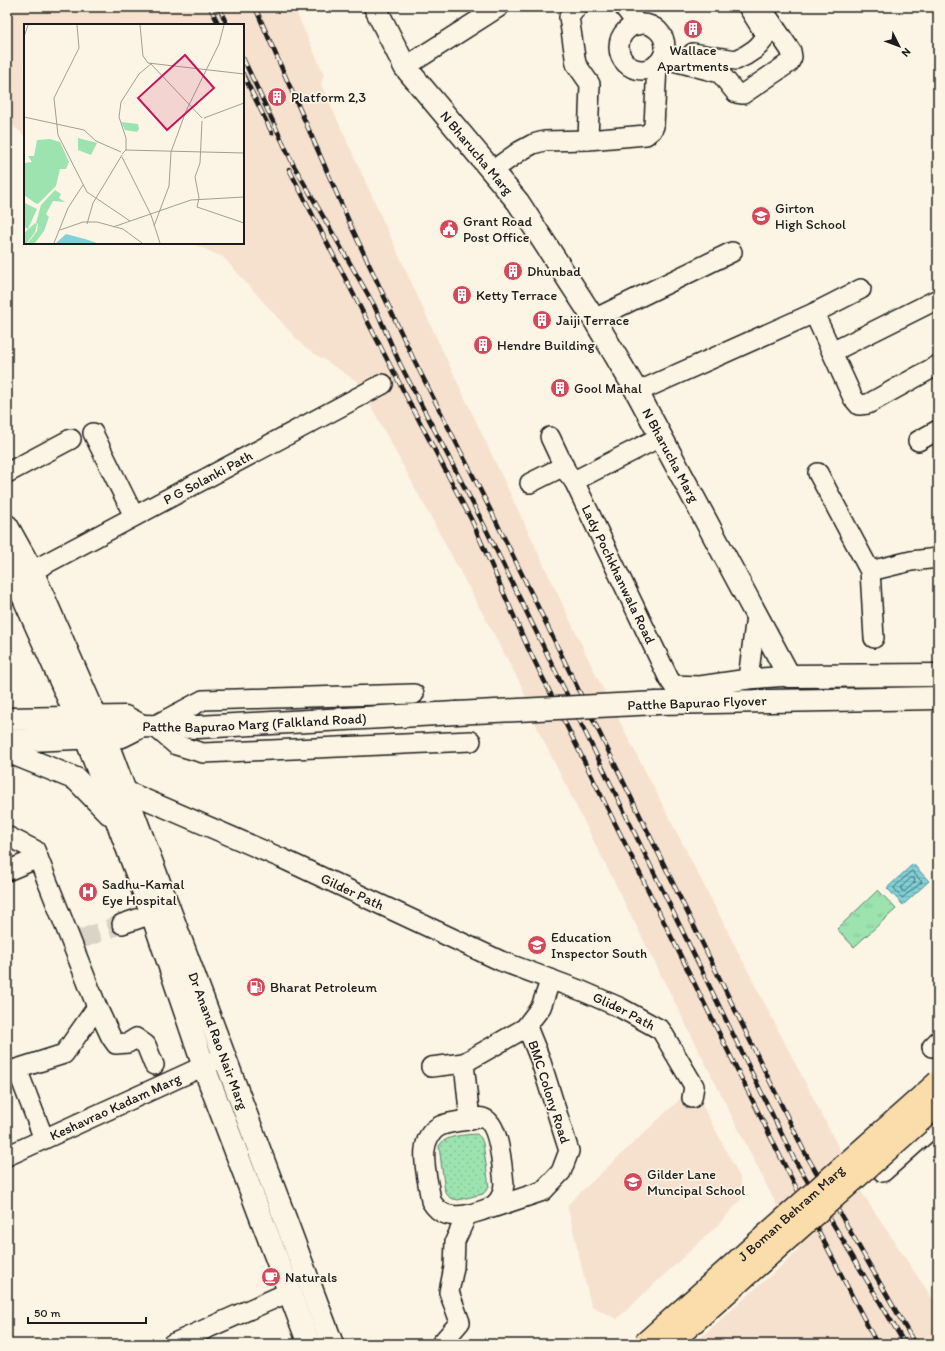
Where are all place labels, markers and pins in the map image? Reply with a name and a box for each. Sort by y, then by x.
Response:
building icon: Wallace Apartments [682,18,704,40]
place label: Wallace Apartments [657,42,729,75]
building icon: Platform 2,3 [266,86,288,108]
place label: Platform 2,3 [291,89,367,106]
place label: Girton High School [775,200,846,233]
school or university icon: Girton High School [750,205,772,227]
place label: Grant Road Post Office [463,213,532,246]
public building icon: Grant Road Post Office [438,218,460,240]
building icon: Dhunbad [502,260,524,282]
place label: Dhunbad [527,263,581,280]
building icon: Ketty Terrace [451,284,473,306]
place label: Ketty Terrace [476,287,557,304]
building icon: Jaiji Terrace [531,309,553,331]
place label: Jaiji Terrace [556,312,629,329]
building icon: Hendre Building [472,334,494,356]
place label: Hendre Building [497,337,596,354]
building icon: Gool Mahal [549,377,571,399]
place label: Gool Mahal [574,380,642,397]
place label: Sadhu-Kamal Eye Hospital [102,876,184,909]
hospital icon: Sadhu-Kamal Eye Hospital [77,881,99,903]
place label: Education Inspector South [551,929,647,962]
school or university icon: Education Inspector South [526,934,548,956]
fuel station icon: Bharat Petroleum [245,976,267,998]
place label: Bharat Petroleum [270,979,377,996]
place label: Gilder Lane Muncipal School [647,1166,745,1199]
school or university icon: Gilder Lane Muncipal School [622,1171,644,1193]
cafe icon: Naturals [260,1266,282,1288]
place label: Naturals [285,1269,337,1286]

